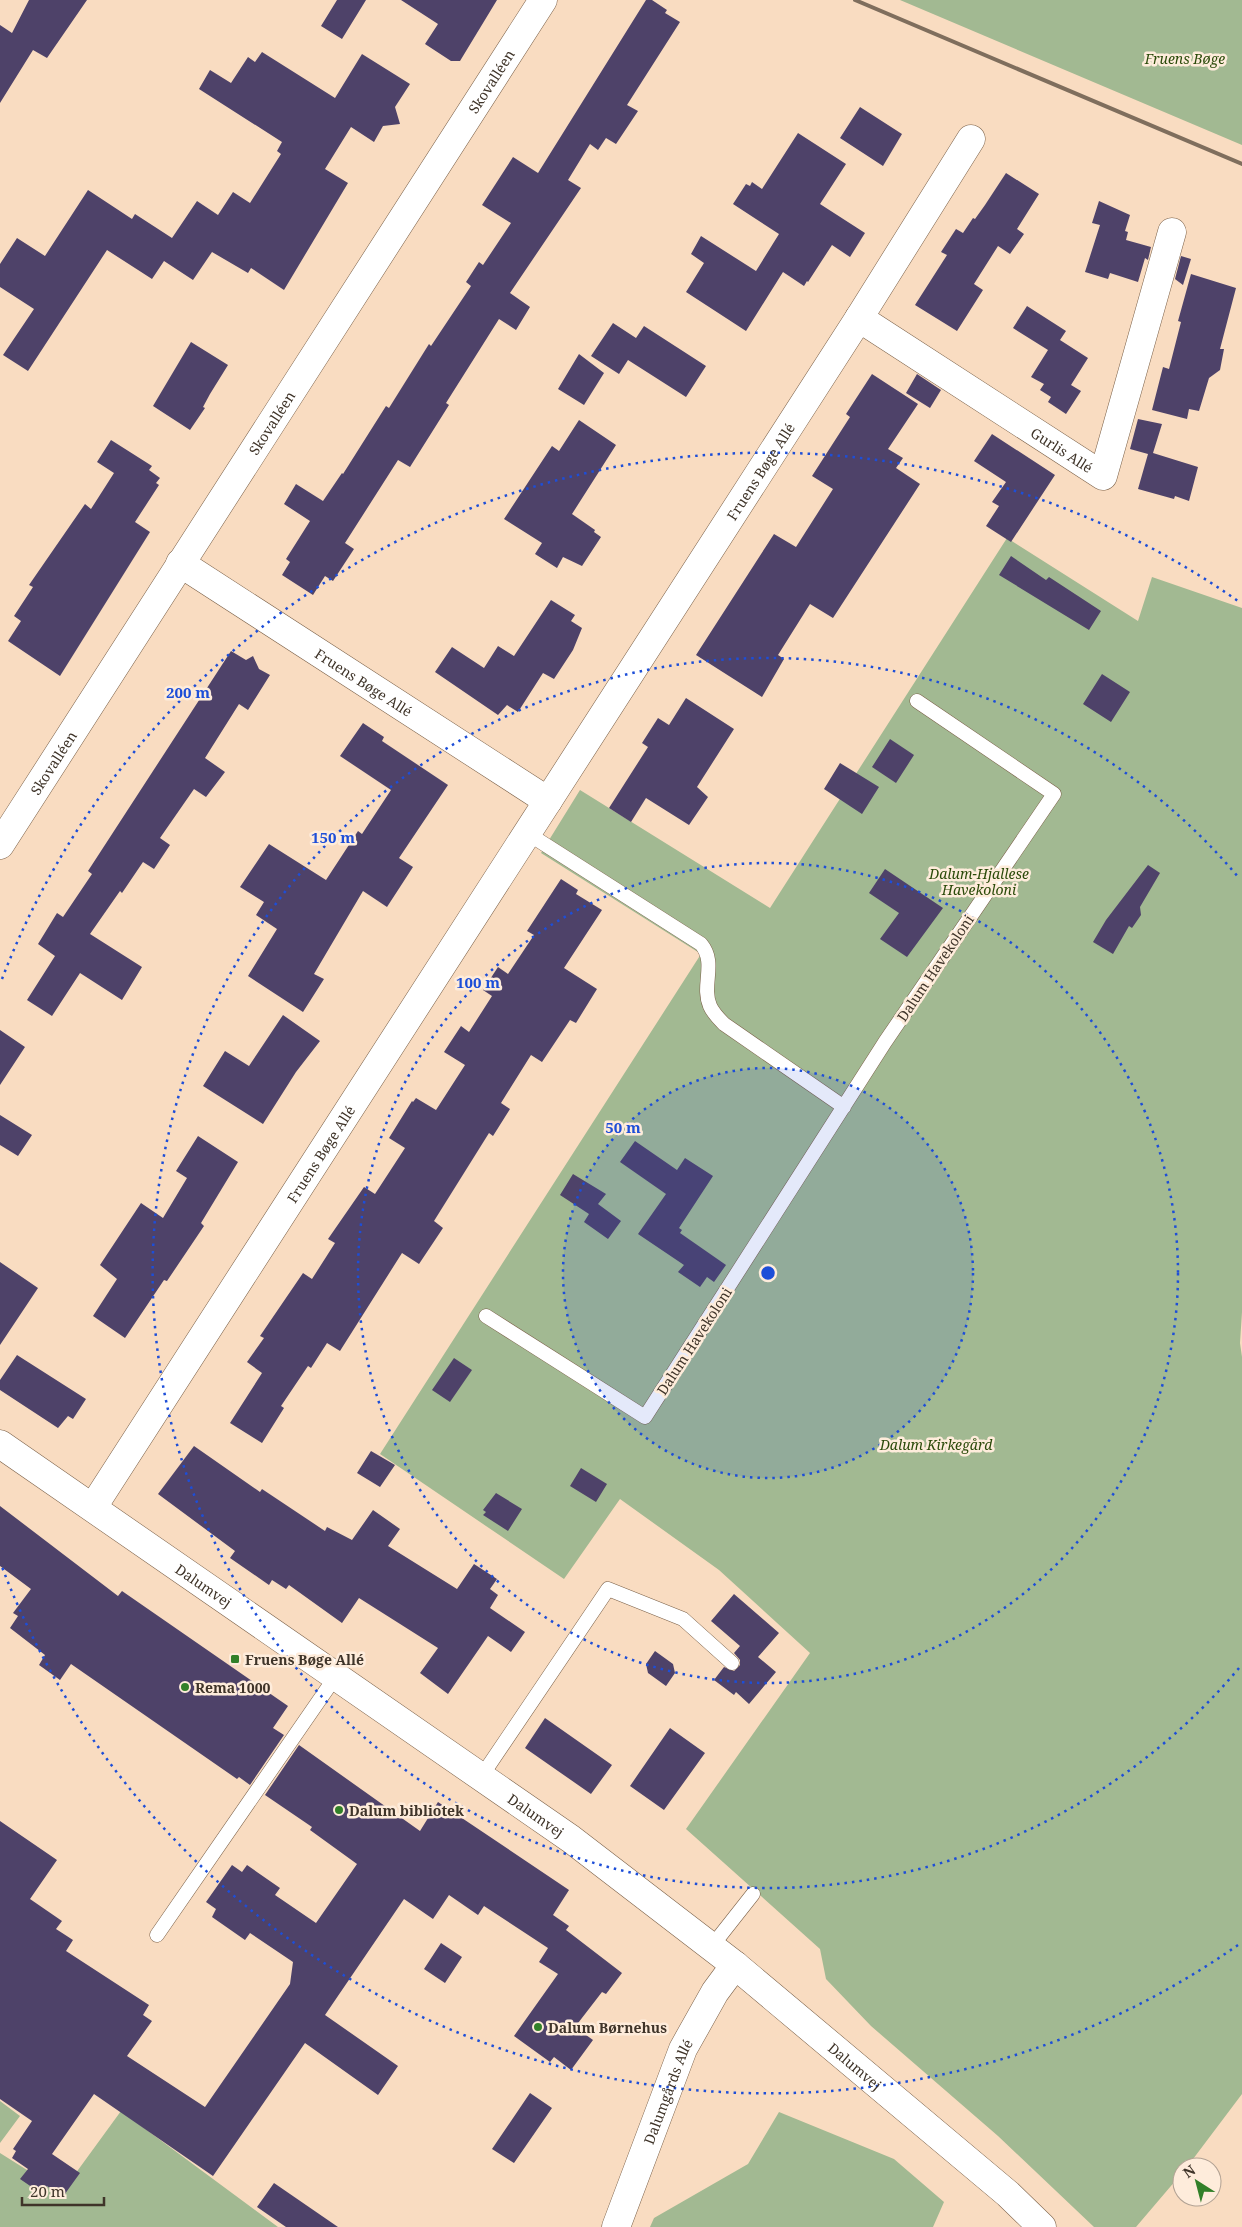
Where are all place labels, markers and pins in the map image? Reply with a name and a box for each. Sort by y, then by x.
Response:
centre of rings [759,1264,777,1282]
place label: Fruens Bøge Allé [245,1650,364,1669]
marker: Fruens Bøge Allé [229,1653,241,1665]
place label: Rema 1000 [195,1678,271,1697]
marker: Rema 1000 [179,1681,191,1693]
place label: Dalum bibliotek [349,1801,464,1820]
marker: Dalum bibliotek [333,1804,345,1816]
place label: Dalum Børnehus [548,2018,667,2037]
marker: Dalum Børnehus [532,2021,544,2033]

